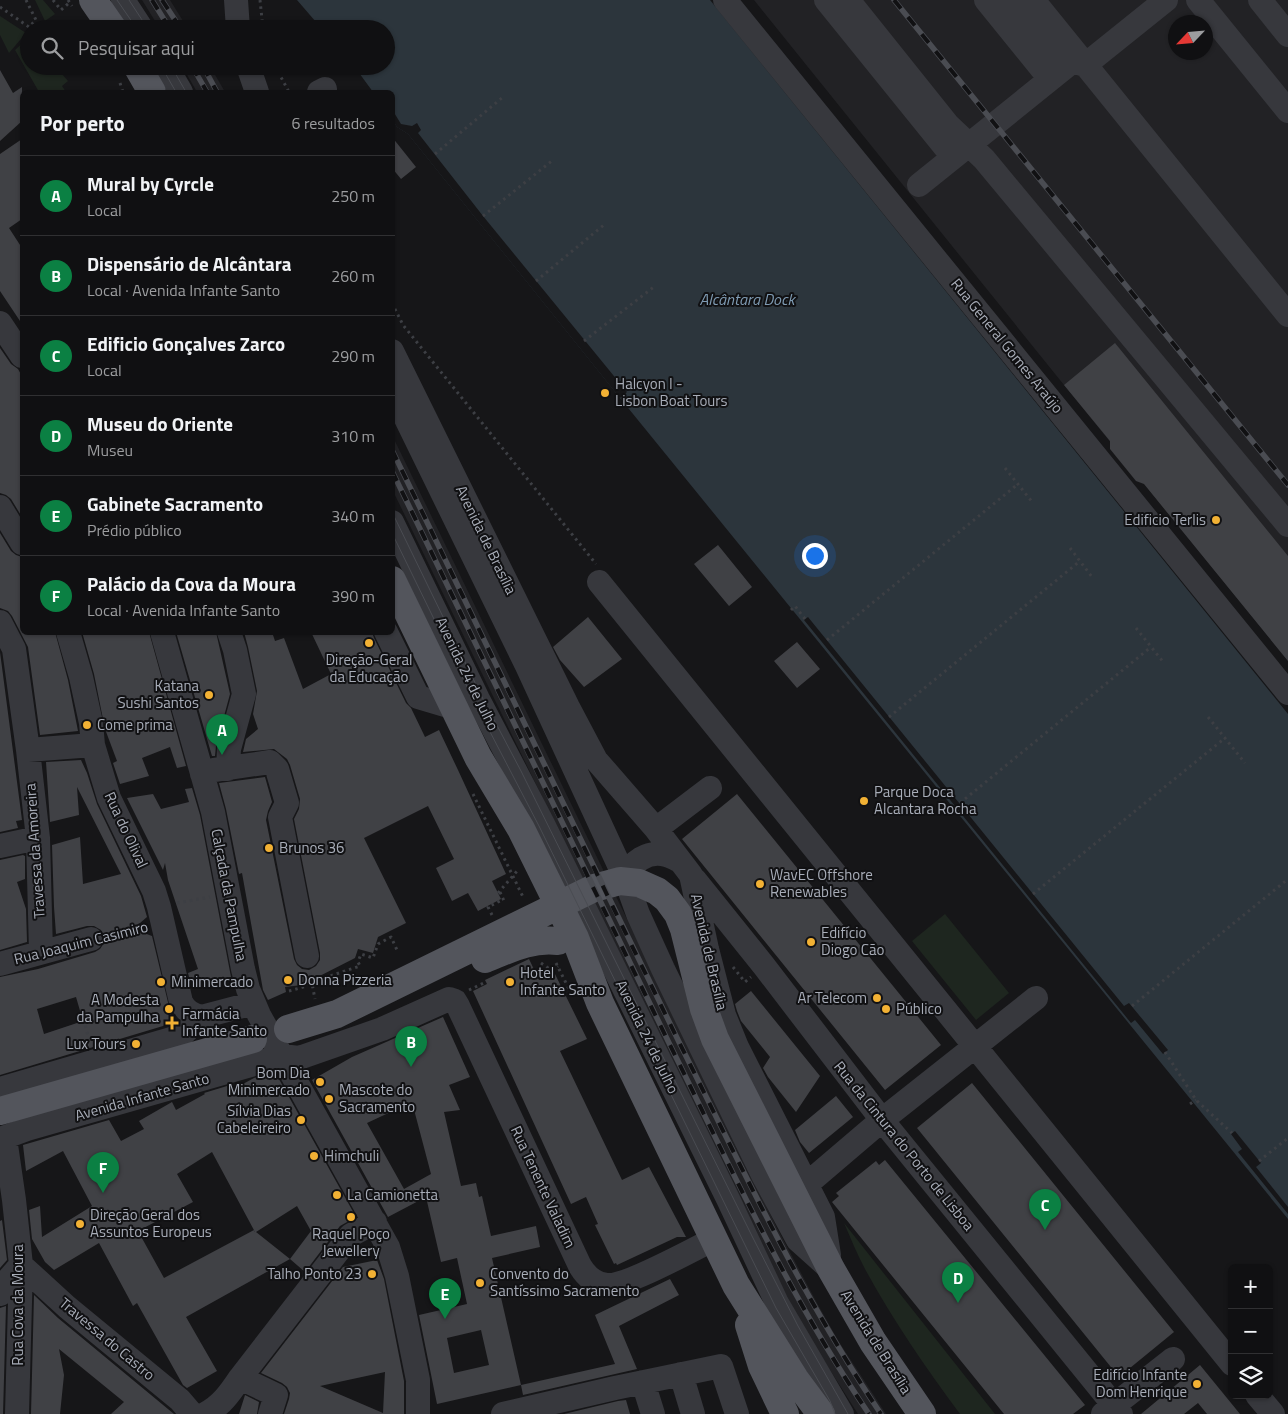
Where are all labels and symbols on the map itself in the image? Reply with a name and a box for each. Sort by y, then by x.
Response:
north arrow [1168,15,1213,60]
street label: Rua General Gomes Araújo [946,273,1069,418]
water label: Alcântara Dock [699,287,797,311]
place label: Halcyon I - Lisbon Boat Tours [615,372,727,412]
marker: Halcyon I - Lisbon Boat Tours [599,387,611,399]
street label: Avenida de Brasília [450,481,523,599]
place label: Edificio Terlis [1124,508,1206,531]
marker: Edificio Terlis [1210,514,1222,526]
your location [802,543,828,569]
street label: Avenida 24 de Julho [430,613,505,735]
marker: Direção-Geral da Educação [363,637,375,649]
place label: Direção-Geral da Educação [325,648,413,688]
place label: Katana Sushi Santos [117,674,199,714]
marker: Katana Sushi Santos [203,689,215,701]
place label: Come prima [97,713,173,736]
pin: A [206,714,238,755]
marker: Come prima [81,719,93,731]
place label: Parque Doca Alcantara Rocha [874,780,977,820]
street label: Travessa da Amoreira [18,782,51,919]
street label: Rua do Olival [99,788,154,872]
marker: Parque Doca Alcantara Rocha [858,795,870,807]
street label: Calçada da Pampulha [205,827,254,964]
place label: Brunos 36 [279,836,344,859]
marker: Brunos 36 [263,842,275,854]
place label: WavEC Offshore Renewables [770,863,873,903]
marker: WavEC Offshore Renewables [754,878,766,890]
street label: Avenida de Brasília [685,891,734,1013]
street label: Rua Joaquim Casimiro [11,915,150,970]
place label: Edifício Diogo Cão [821,921,884,961]
marker: Edifício Diogo Cão [805,936,817,948]
place label: Hotel Infante Santo [520,961,605,1001]
place label: Donna Pizzeria [298,968,392,991]
place label: Minimercado [171,970,253,993]
marker: Donna Pizzeria [282,974,294,986]
marker: Minimercado [155,976,167,988]
marker: Hotel Infante Santo [504,976,516,988]
street label: Avenida 24 de Julho [610,976,685,1098]
place label: Ar Telecom [798,986,867,1009]
place label: A Modesta da Pampulha [76,988,159,1028]
marker: Ar Telecom [871,992,883,1004]
place label: Público [896,997,942,1020]
place label: Farmácia Infante Santo [182,1002,267,1042]
marker: A Modesta da Pampulha [163,1003,175,1015]
marker: Público [880,1003,892,1015]
marker: Farmácia Infante Santo [166,1017,178,1029]
pin: B [395,1026,427,1067]
place label: Lux Tours [66,1032,126,1055]
marker: Lux Tours [130,1038,142,1050]
street label: Rua da Cintura do Porto de Lisboa [829,1056,981,1236]
place label: Bom Dia Minimercado [228,1061,310,1101]
street label: Avenida Infante Santo [72,1066,212,1127]
marker: Bom Dia Minimercado [314,1076,326,1088]
place label: Mascote do Sacramento [339,1078,415,1118]
marker: Mascote do Sacramento [323,1093,335,1105]
place label: Sílvia Dias Cabeleireiro [217,1099,291,1139]
marker: Sílvia Dias Cabeleireiro [295,1114,307,1126]
street label: Rua Tenente Valadim [505,1122,582,1252]
place label: Himchuli [324,1144,379,1167]
marker: Himchuli [308,1150,320,1162]
pin: F [87,1152,119,1193]
place label: La Camionetta [347,1183,439,1206]
marker: La Camionetta [331,1189,343,1201]
pin: C [1029,1189,1061,1230]
place label: Direção Geral dos Assuntos Europeus [90,1203,212,1243]
marker: Raquel Poço Jewellery [345,1211,357,1223]
marker: Direção Geral dos Assuntos Europeus [74,1218,86,1230]
place label: Raquel Poço Jewellery [312,1222,390,1262]
street label: Rua Cova da Moura [6,1244,29,1366]
place label: Talho Ponto 23 [267,1262,362,1285]
place label: Convento do Santíssimo Sacramento [490,1262,639,1302]
pin: D [942,1262,974,1303]
marker: Talho Ponto 23 [366,1268,378,1280]
marker: Convento do Santíssimo Sacramento [474,1277,486,1289]
pin: E [429,1278,461,1319]
street label: Avenida de Brasília [835,1285,918,1399]
street label: Travessa do Castro [54,1292,160,1386]
place label: Edifício Infante Dom Henrique [1093,1363,1187,1403]
marker: Edifício Infante Dom Henrique [1191,1378,1203,1390]

